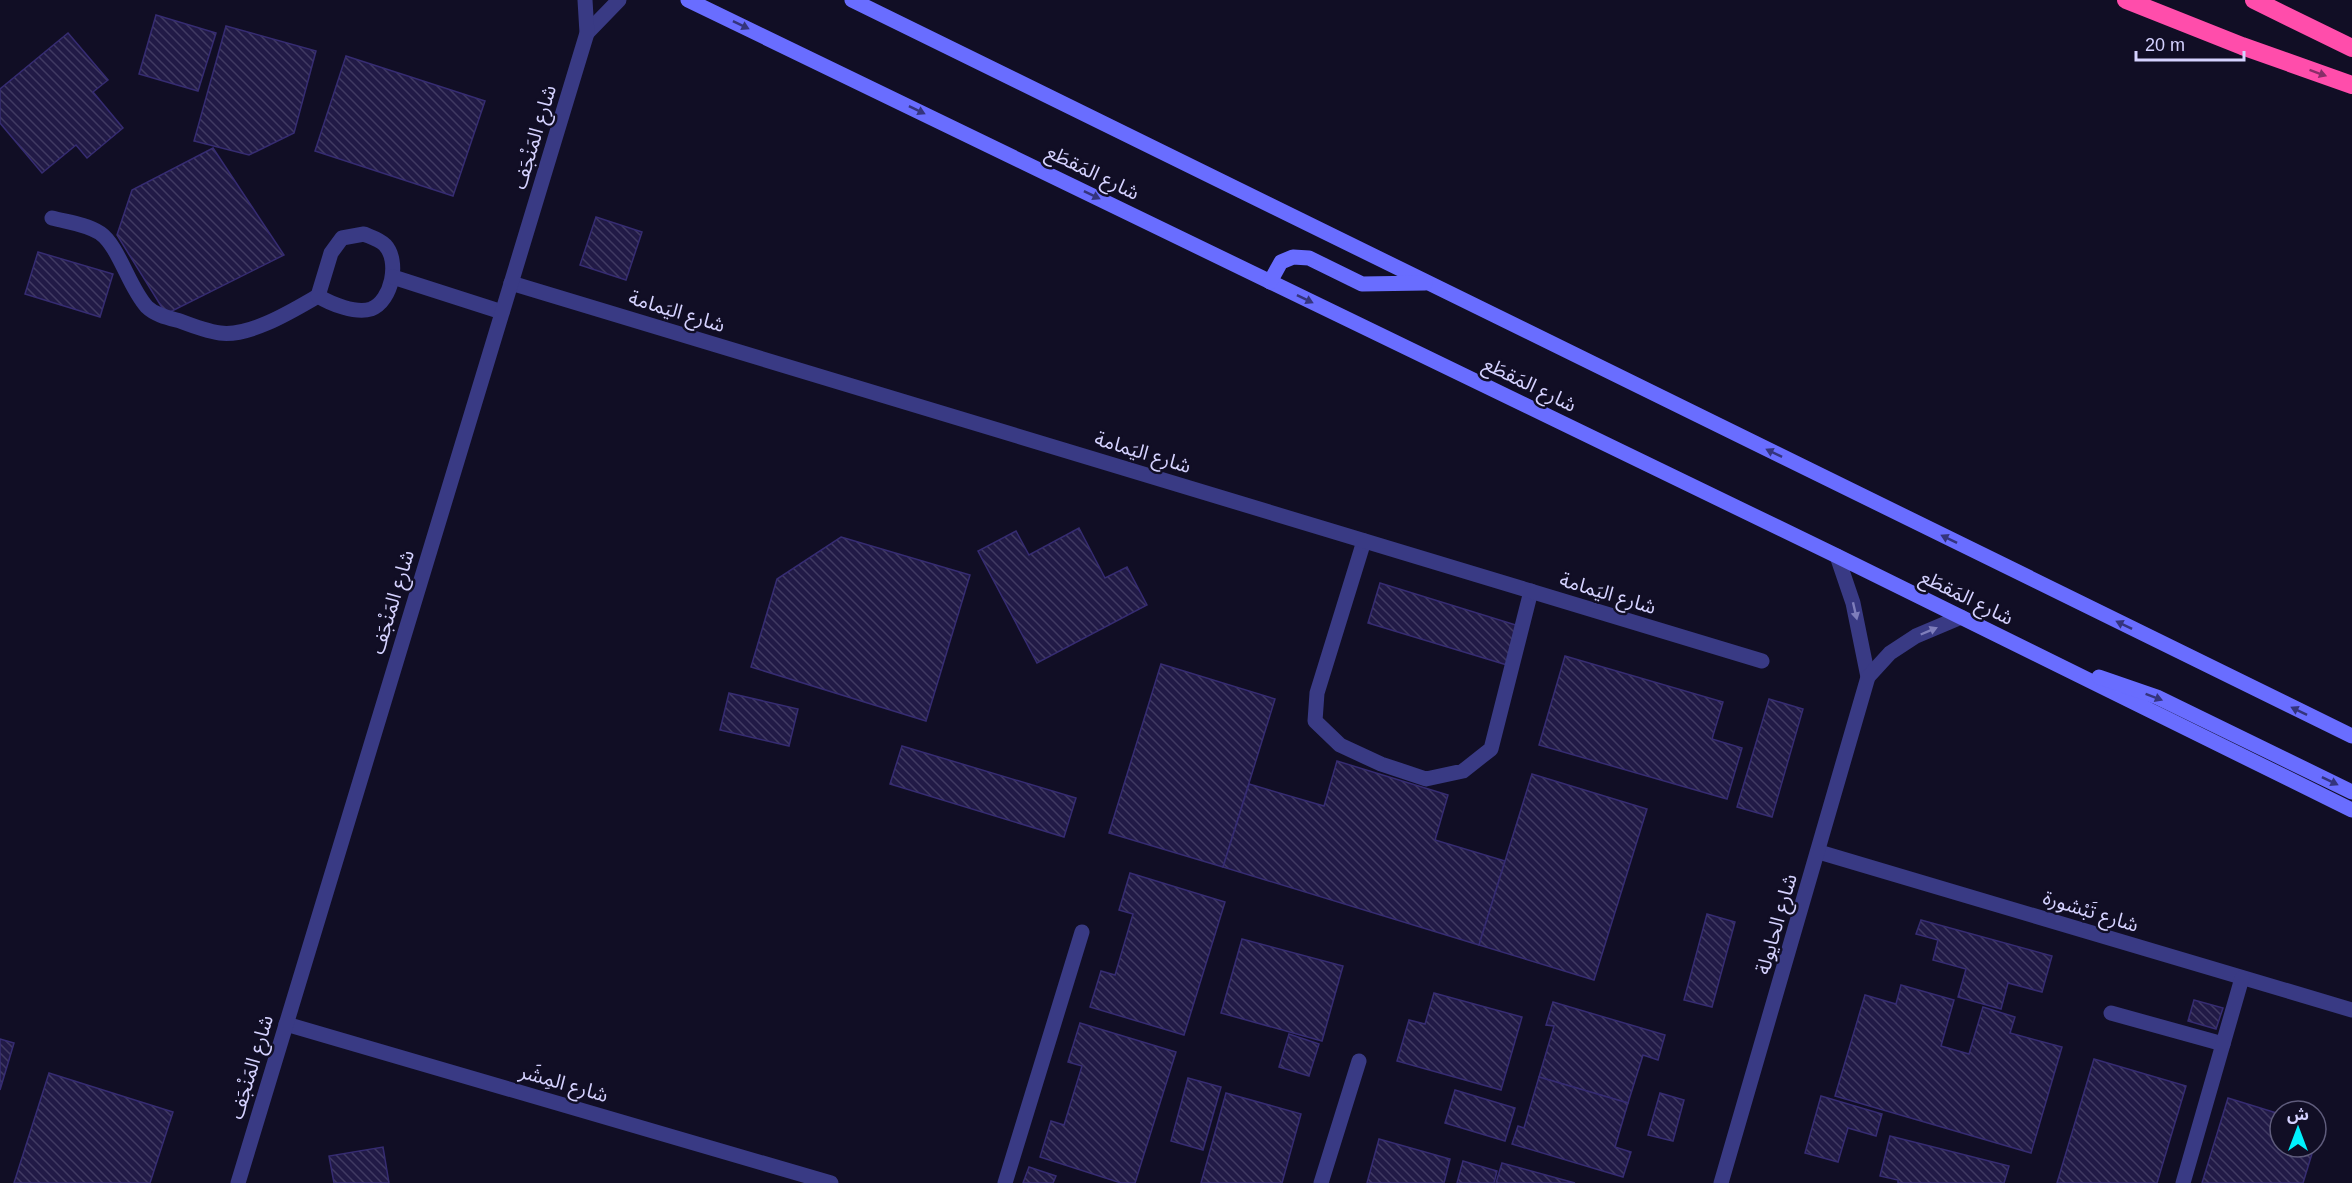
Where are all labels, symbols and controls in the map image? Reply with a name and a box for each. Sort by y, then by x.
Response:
one-way arrow [732,20,750,30]
scale bar [2136,24,2244,62]
text: 20 m [2145,35,2185,55]
one-way arrow [2309,69,2327,79]
street label: شارع المَنْجَف [508,82,564,193]
one-way arrow [908,106,925,115]
street label: شارع المَقطَع [1041,140,1143,208]
one-way arrow [1083,190,1101,200]
street label: شارع اليَمامة [625,286,728,340]
one-way arrow [1297,294,1314,303]
street label: شارع المَقطَع [1478,352,1580,420]
street label: شارع اليَمامة [1091,427,1194,481]
one-way arrow [1766,448,1783,457]
one-way arrow [1941,534,1958,543]
street label: شارع المَنْجَف [366,547,422,658]
street label: شارع المَقطَع [1915,565,2017,633]
street label: شارع اليَمامة [1556,568,1659,622]
one-way arrow [1850,602,1860,621]
one-way arrow [2116,620,2133,629]
one-way arrow [1920,626,1938,636]
one-way arrow [2146,692,2164,702]
one-way arrow [2291,706,2308,715]
one-way arrow [2322,777,2339,786]
street label: شارع الحايولة [1751,871,1805,978]
street label: شارع تَبْشورة [2040,886,2141,940]
street label: شارع المَنْجَف [225,1012,281,1123]
street label: شارع المِشَر [515,1059,611,1110]
north arrow [2268,1099,2328,1159]
text: ش [2287,1106,2309,1124]

